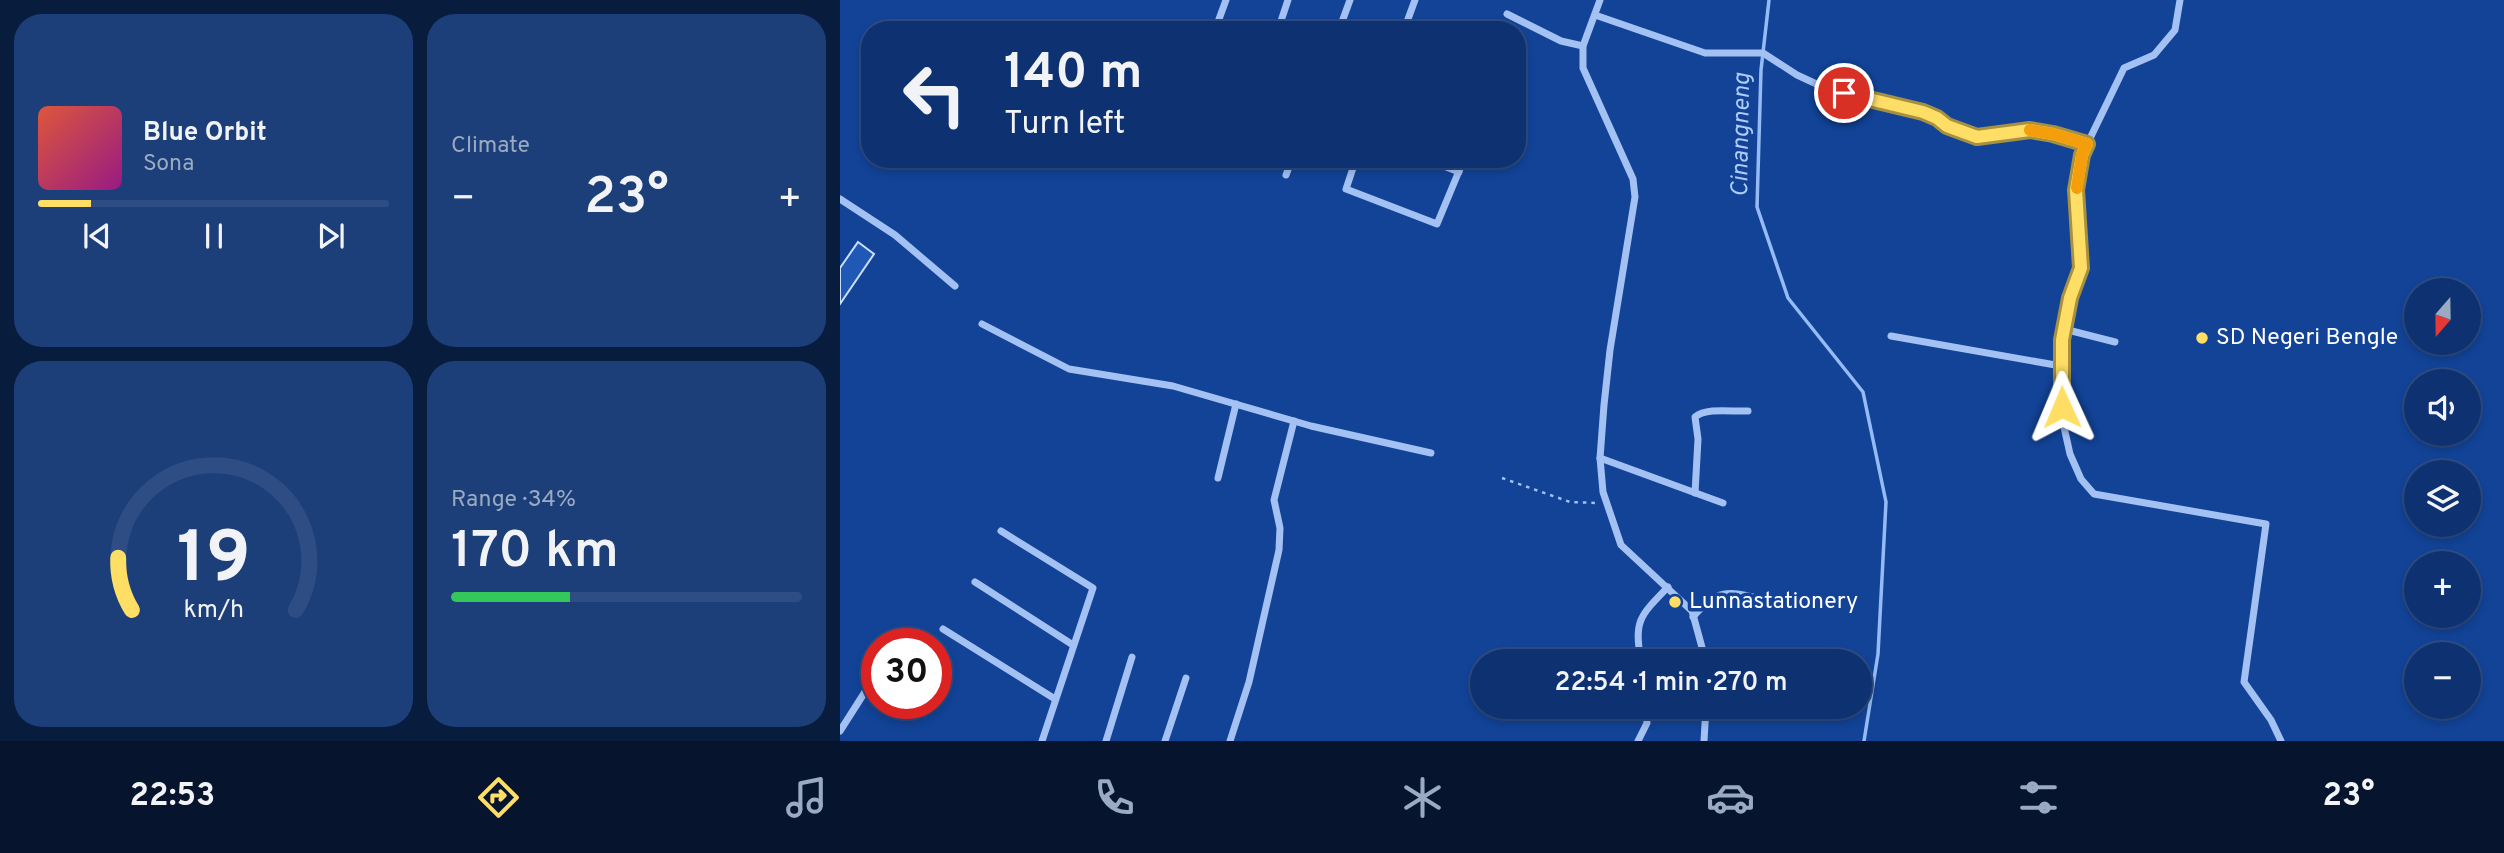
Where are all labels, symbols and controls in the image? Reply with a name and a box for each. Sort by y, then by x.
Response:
text: 140 m [1004,44,1143,106]
icon: left [889,49,980,140]
pin [1814,63,1874,123]
water label: Cinangneng [1726,72,1758,197]
icon: arrive [1825,74,1863,112]
text: Turn left [1004,105,1125,145]
text: Blue Orbit [143,117,267,150]
text: Climate [451,132,530,161]
text: Sona [143,150,194,179]
text: 23° [584,166,669,232]
text: − [451,176,476,225]
text: + [777,176,802,225]
icon: previous [78,217,116,255]
icon: pause [195,217,233,255]
icon: next [312,217,350,255]
north arrow [2404,278,2482,355]
map controls [2404,278,2481,719]
place label: SD Negeri Bengle [2216,324,2398,353]
marker: SD Negeri Bengle [2194,330,2210,346]
button: sound [2404,369,2481,446]
position arrow [2025,370,2099,444]
button: layers [2404,460,2481,537]
text: Range · 34% [451,486,576,515]
text: 19 [177,516,250,608]
text: 170 km [451,520,619,586]
button: + [2404,551,2481,628]
place label: Lunnastationery [1689,588,1858,617]
marker: Lunnastationery [1667,594,1683,610]
text: km/h [183,595,244,627]
speed limit sign: 30 [861,628,952,719]
button: − [2404,642,2481,719]
text: 22:54 · 1 min · 270 m [1555,667,1787,700]
icon: directions [474,773,523,822]
icon: music [782,773,831,822]
icon: phone [1090,773,1139,822]
icon: climate [1398,773,1447,822]
icon: car [1706,773,1755,822]
icon: filters [2014,773,2063,822]
text: 22:53 [130,777,215,817]
text: 23° [2322,777,2374,817]

